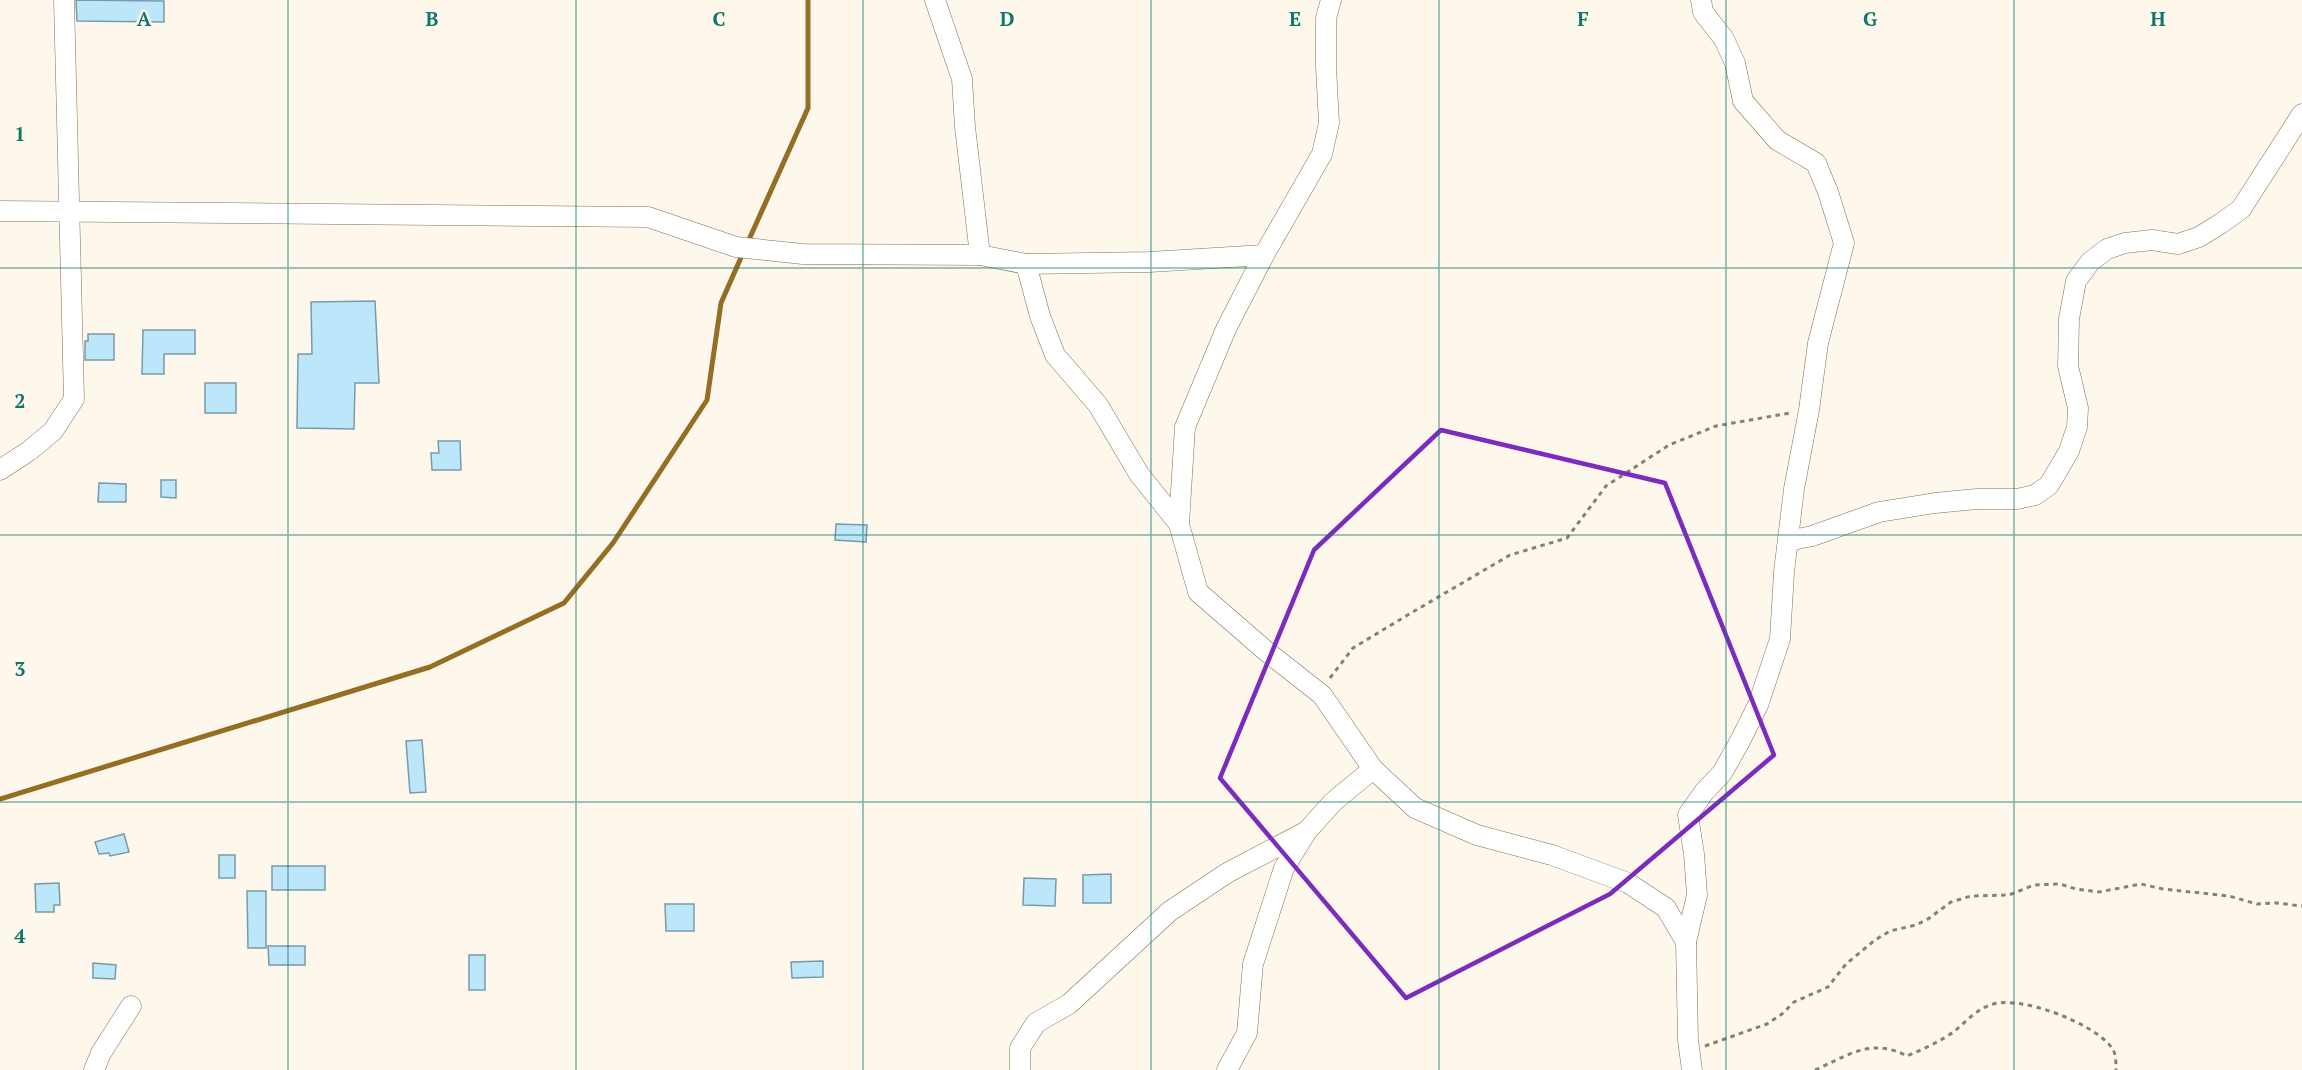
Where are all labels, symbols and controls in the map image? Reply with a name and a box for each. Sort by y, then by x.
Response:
text: A [137,5,152,32]
text: B [426,5,439,32]
text: C [712,5,726,32]
text: D [1000,5,1014,32]
text: E [1289,5,1301,32]
text: F [1577,5,1589,32]
text: G [1863,5,1877,32]
text: H [2150,5,2166,32]
text: 1 [14,120,26,147]
text: 2 [14,387,26,414]
text: 3 [14,655,26,682]
text: 4 [14,922,26,949]

